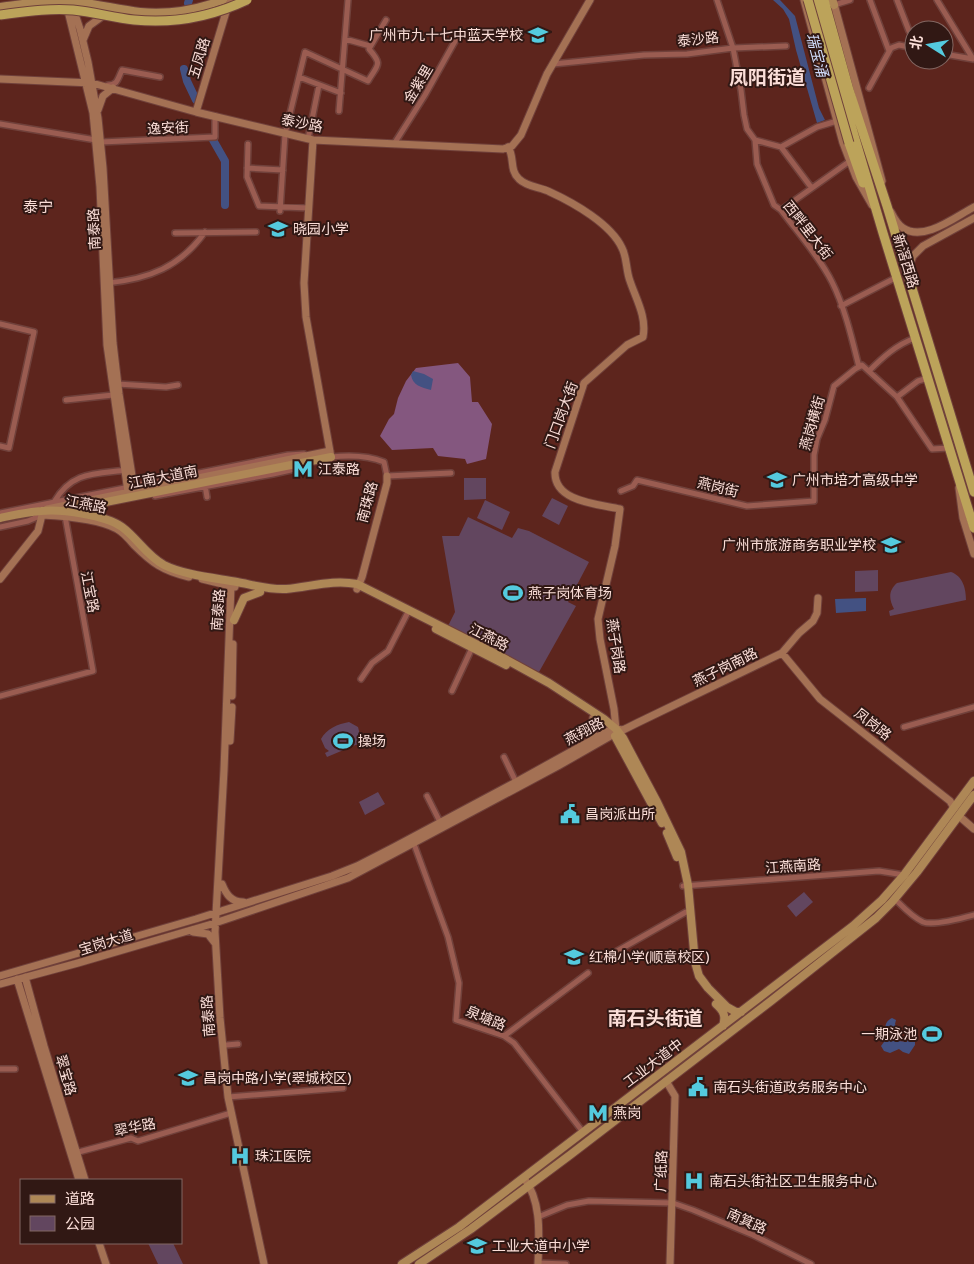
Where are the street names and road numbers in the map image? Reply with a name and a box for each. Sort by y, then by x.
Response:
street label: 泰沙路 [676,29,720,50]
street label: 五凤路 [185,36,214,81]
street label: 金紫里 [400,62,437,107]
street label: 泰沙路 [280,111,324,136]
street label: 逸安街 [147,119,189,138]
street label: 西畔里大街 [779,197,836,263]
street label: 南泰路 [85,208,104,250]
street label: 新滘西路 [889,232,922,290]
street label: 门口岗大街 [542,379,581,451]
street label: 燕岗横街 [797,394,828,452]
street label: 江南大道南 [127,462,199,493]
street label: 燕岗街 [695,474,740,501]
street label: 南珠路 [354,480,381,525]
street label: 江燕路 [64,492,108,517]
street label: 江宝路 [77,570,102,614]
street label: 南泰路 [209,588,228,632]
street label: 燕子岗路 [603,617,628,675]
street label: 江燕路 [466,620,511,655]
street label: 燕子岗南路 [690,644,760,690]
street label: 凤岗路 [851,705,894,744]
street label: 燕翔路 [562,714,607,749]
street label: 江燕南路 [765,856,822,877]
street label: 宝岗大道 [77,926,135,959]
street label: 南泰路 [199,994,218,1038]
street label: 泉塘路 [463,1003,508,1034]
street label: 工业大道中 [620,1036,686,1091]
street label: 翠宝路 [52,1053,79,1098]
street label: 翠华路 [113,1115,157,1140]
street label: 广纸路 [652,1150,671,1192]
street label: 南箕路 [724,1205,769,1238]

